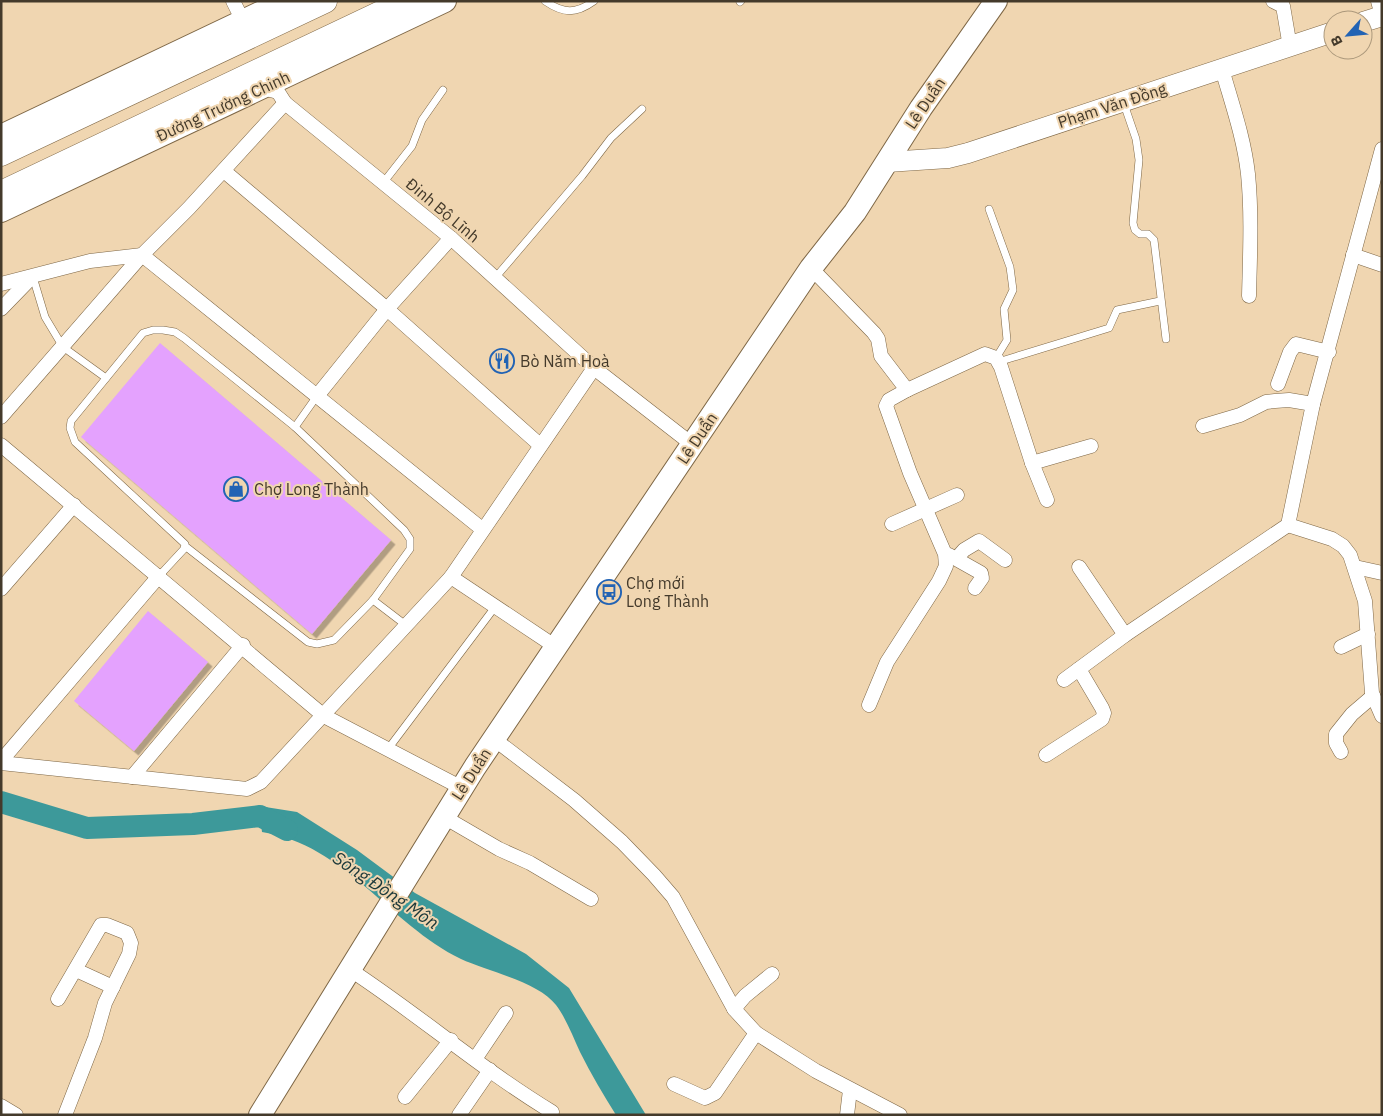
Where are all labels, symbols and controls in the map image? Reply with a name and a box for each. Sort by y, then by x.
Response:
north arrow [1323,10,1373,60]
text: B [1326,33,1347,49]
street label: Đường Trường Chinh [153,66,293,146]
street label: Lê Duẩn [901,73,949,133]
street label: Phạm Văn Đồng [1055,78,1169,132]
street label: Đinh Bộ Lĩnh [402,173,484,247]
restaurant icon: Bò Năm Hoà [489,348,515,374]
place label: Bò Năm Hoà [520,351,610,371]
street label: Lê Duẩn [673,408,721,468]
shop icon: Chợ Long Thành [223,476,249,502]
place label: Chợ Long Thành [254,479,369,499]
place label: Chợ mới Long Thành [626,573,709,611]
bus stop icon: Chợ mới Long Thành [596,579,622,605]
street label: Lê Duẩn [447,744,495,804]
water label: Sông Đồng Môn [328,846,444,934]

